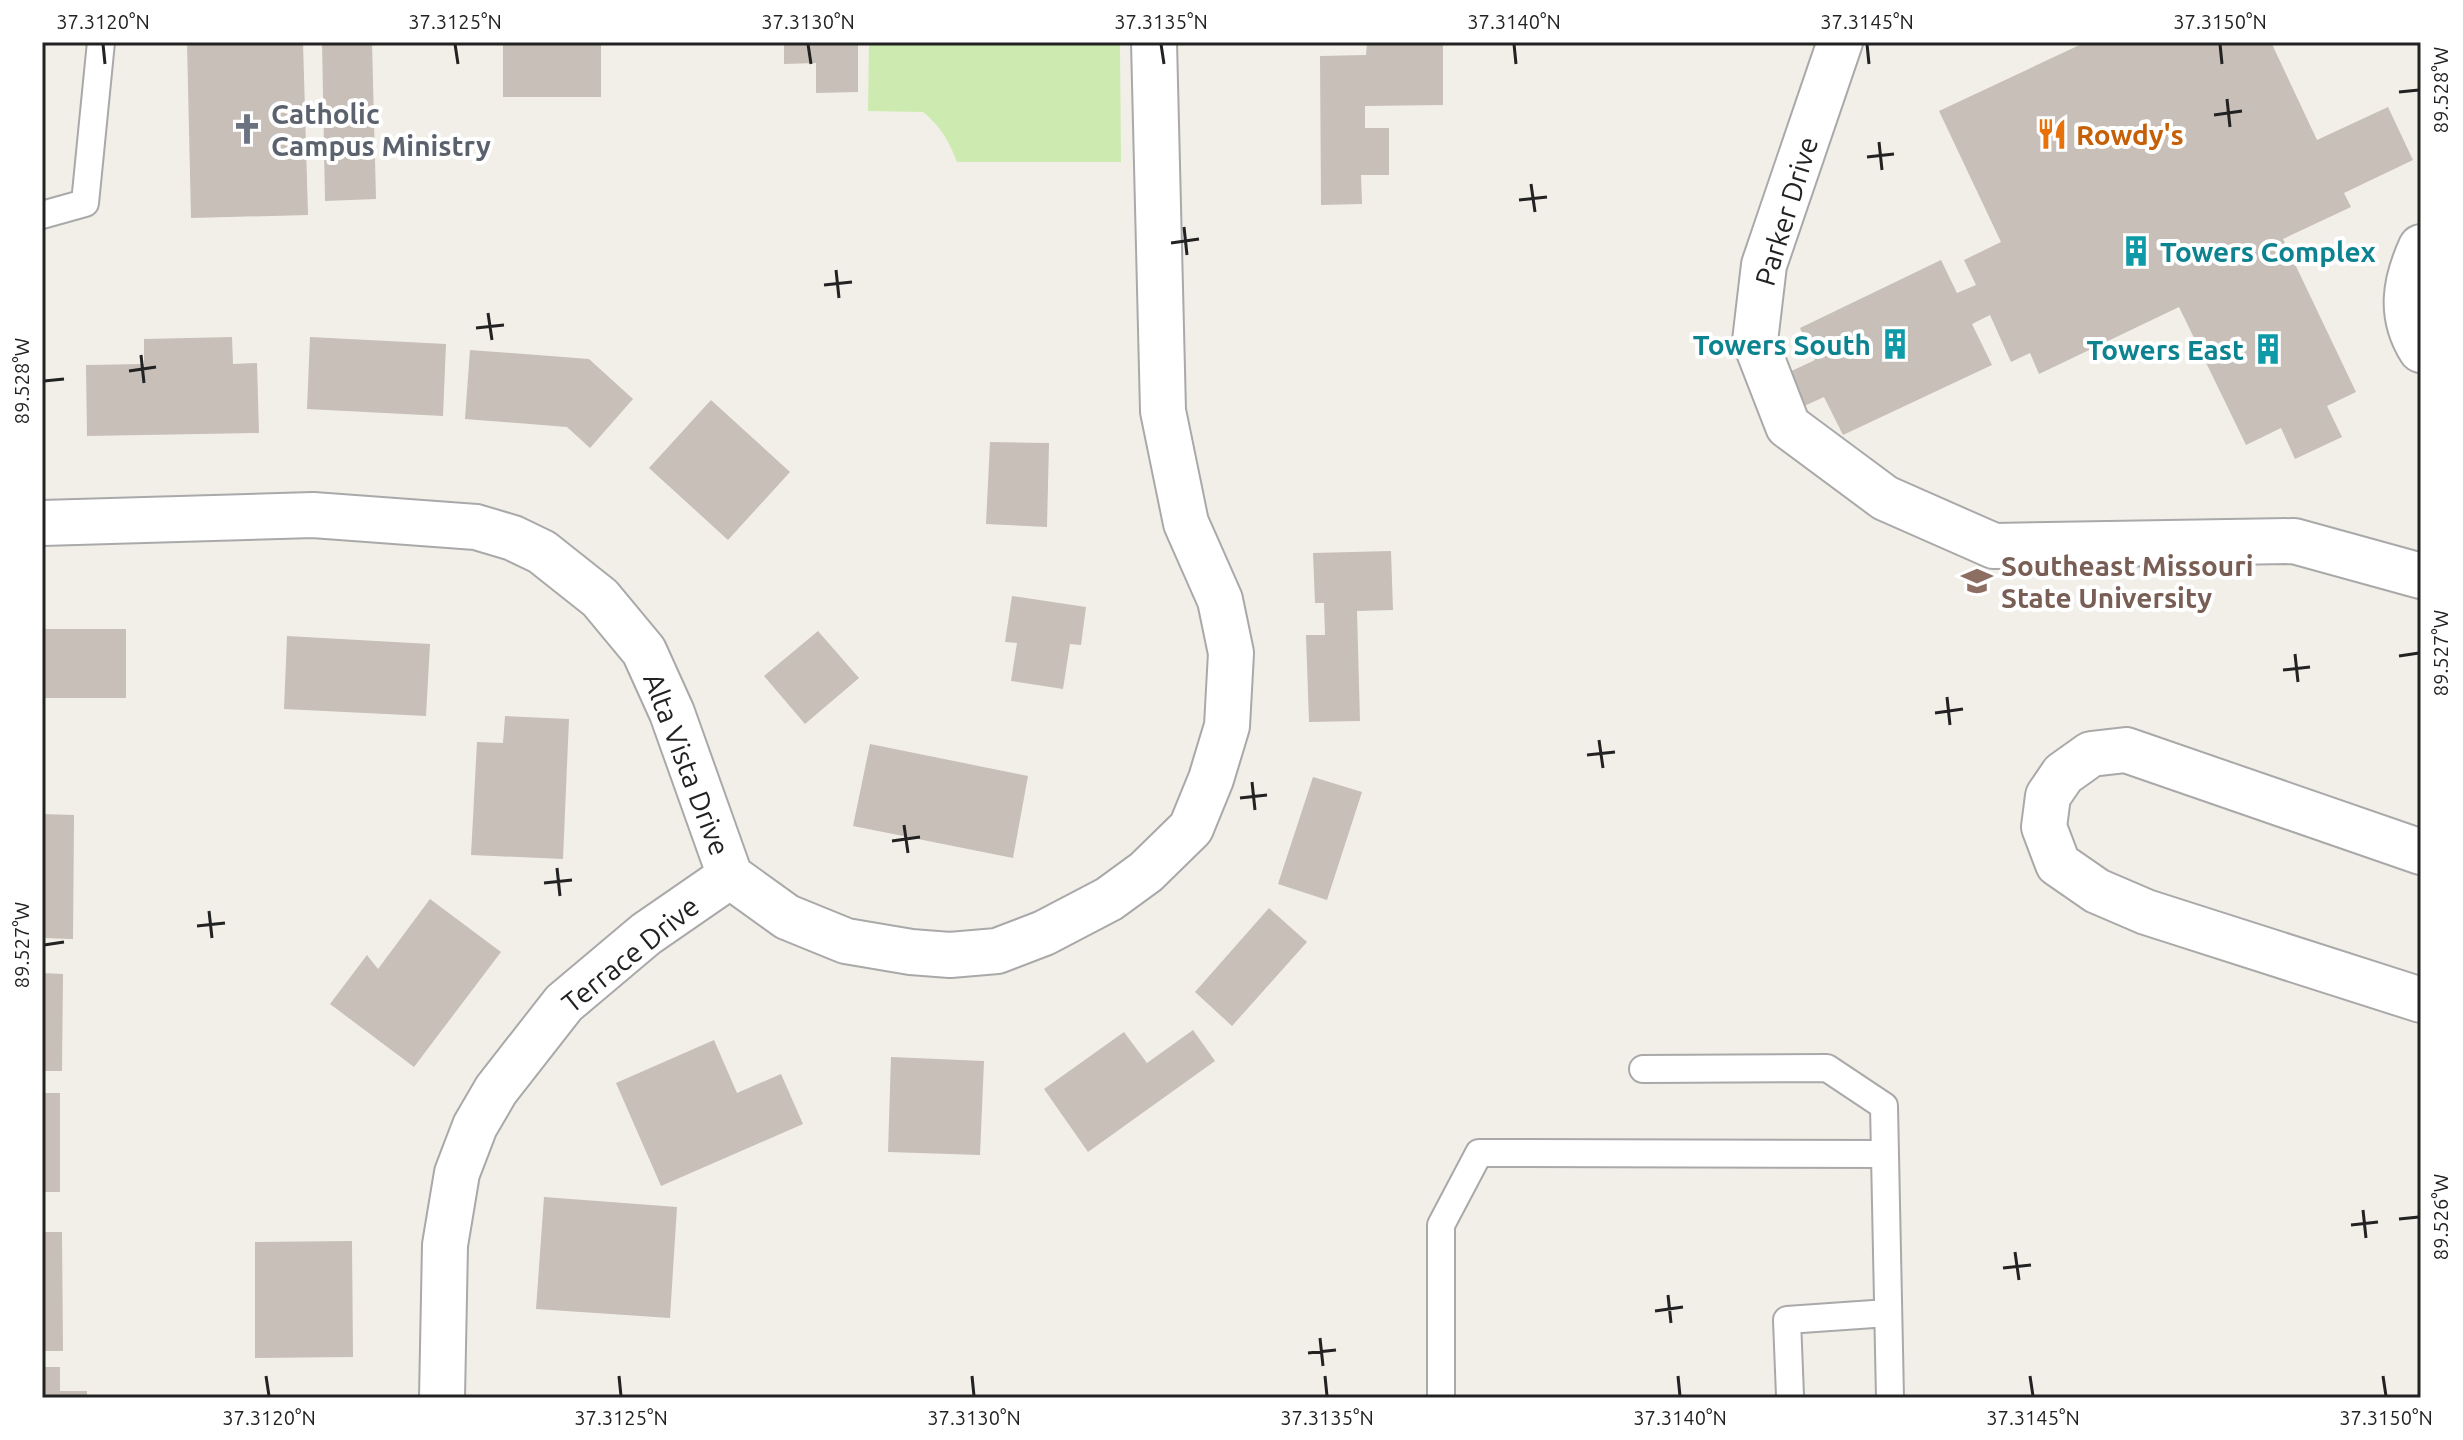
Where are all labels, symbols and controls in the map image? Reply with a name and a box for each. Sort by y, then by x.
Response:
text: 37.3120°N [56,10,150,33]
text: 37.3125°N [408,10,502,33]
text: 37.3130°N [761,10,855,33]
text: 37.3135°N [1114,10,1208,33]
text: 37.3140°N [1467,10,1561,33]
text: 37.3145°N [1820,10,1914,33]
text: 37.3150°N [2173,10,2267,33]
text: 89.528°W [2429,47,2452,133]
place label: Catholic Campus Ministry [271,98,491,161]
church icon: Catholic Campus Ministry [230,112,264,146]
restaurant icon: Rowdy's [2035,117,2069,151]
place label: Rowdy's [2076,119,2184,150]
street label: Parker Drive [1749,133,1823,289]
building icon: Towers Complex [2119,234,2153,268]
place label: Towers Complex [2160,236,2376,267]
building icon: Towers South [1878,327,1912,361]
place label: Towers South [1693,329,1871,360]
building icon: Towers East [2251,332,2285,366]
place label: Towers East [2086,334,2244,365]
text: 89.528°W [10,338,33,424]
place label: Southeast Missouri State University [2001,550,2254,613]
school or university icon: Southeast Missouri State University [1960,564,1994,598]
text: 89.527°W [2429,610,2452,696]
street label: Alta Vista Drive [638,668,736,860]
street label: Terrace Drive [556,890,704,1018]
text: 89.527°W [10,902,33,988]
text: 89.526°W [2429,1174,2452,1260]
text: 37.3120°N [222,1406,316,1429]
text: 37.3125°N [574,1406,668,1429]
text: 37.3130°N [927,1406,1021,1429]
text: 37.3135°N [1280,1406,1374,1429]
text: 37.3140°N [1633,1406,1727,1429]
text: 37.3145°N [1986,1406,2080,1429]
text: 37.3150°N [2339,1406,2433,1429]

